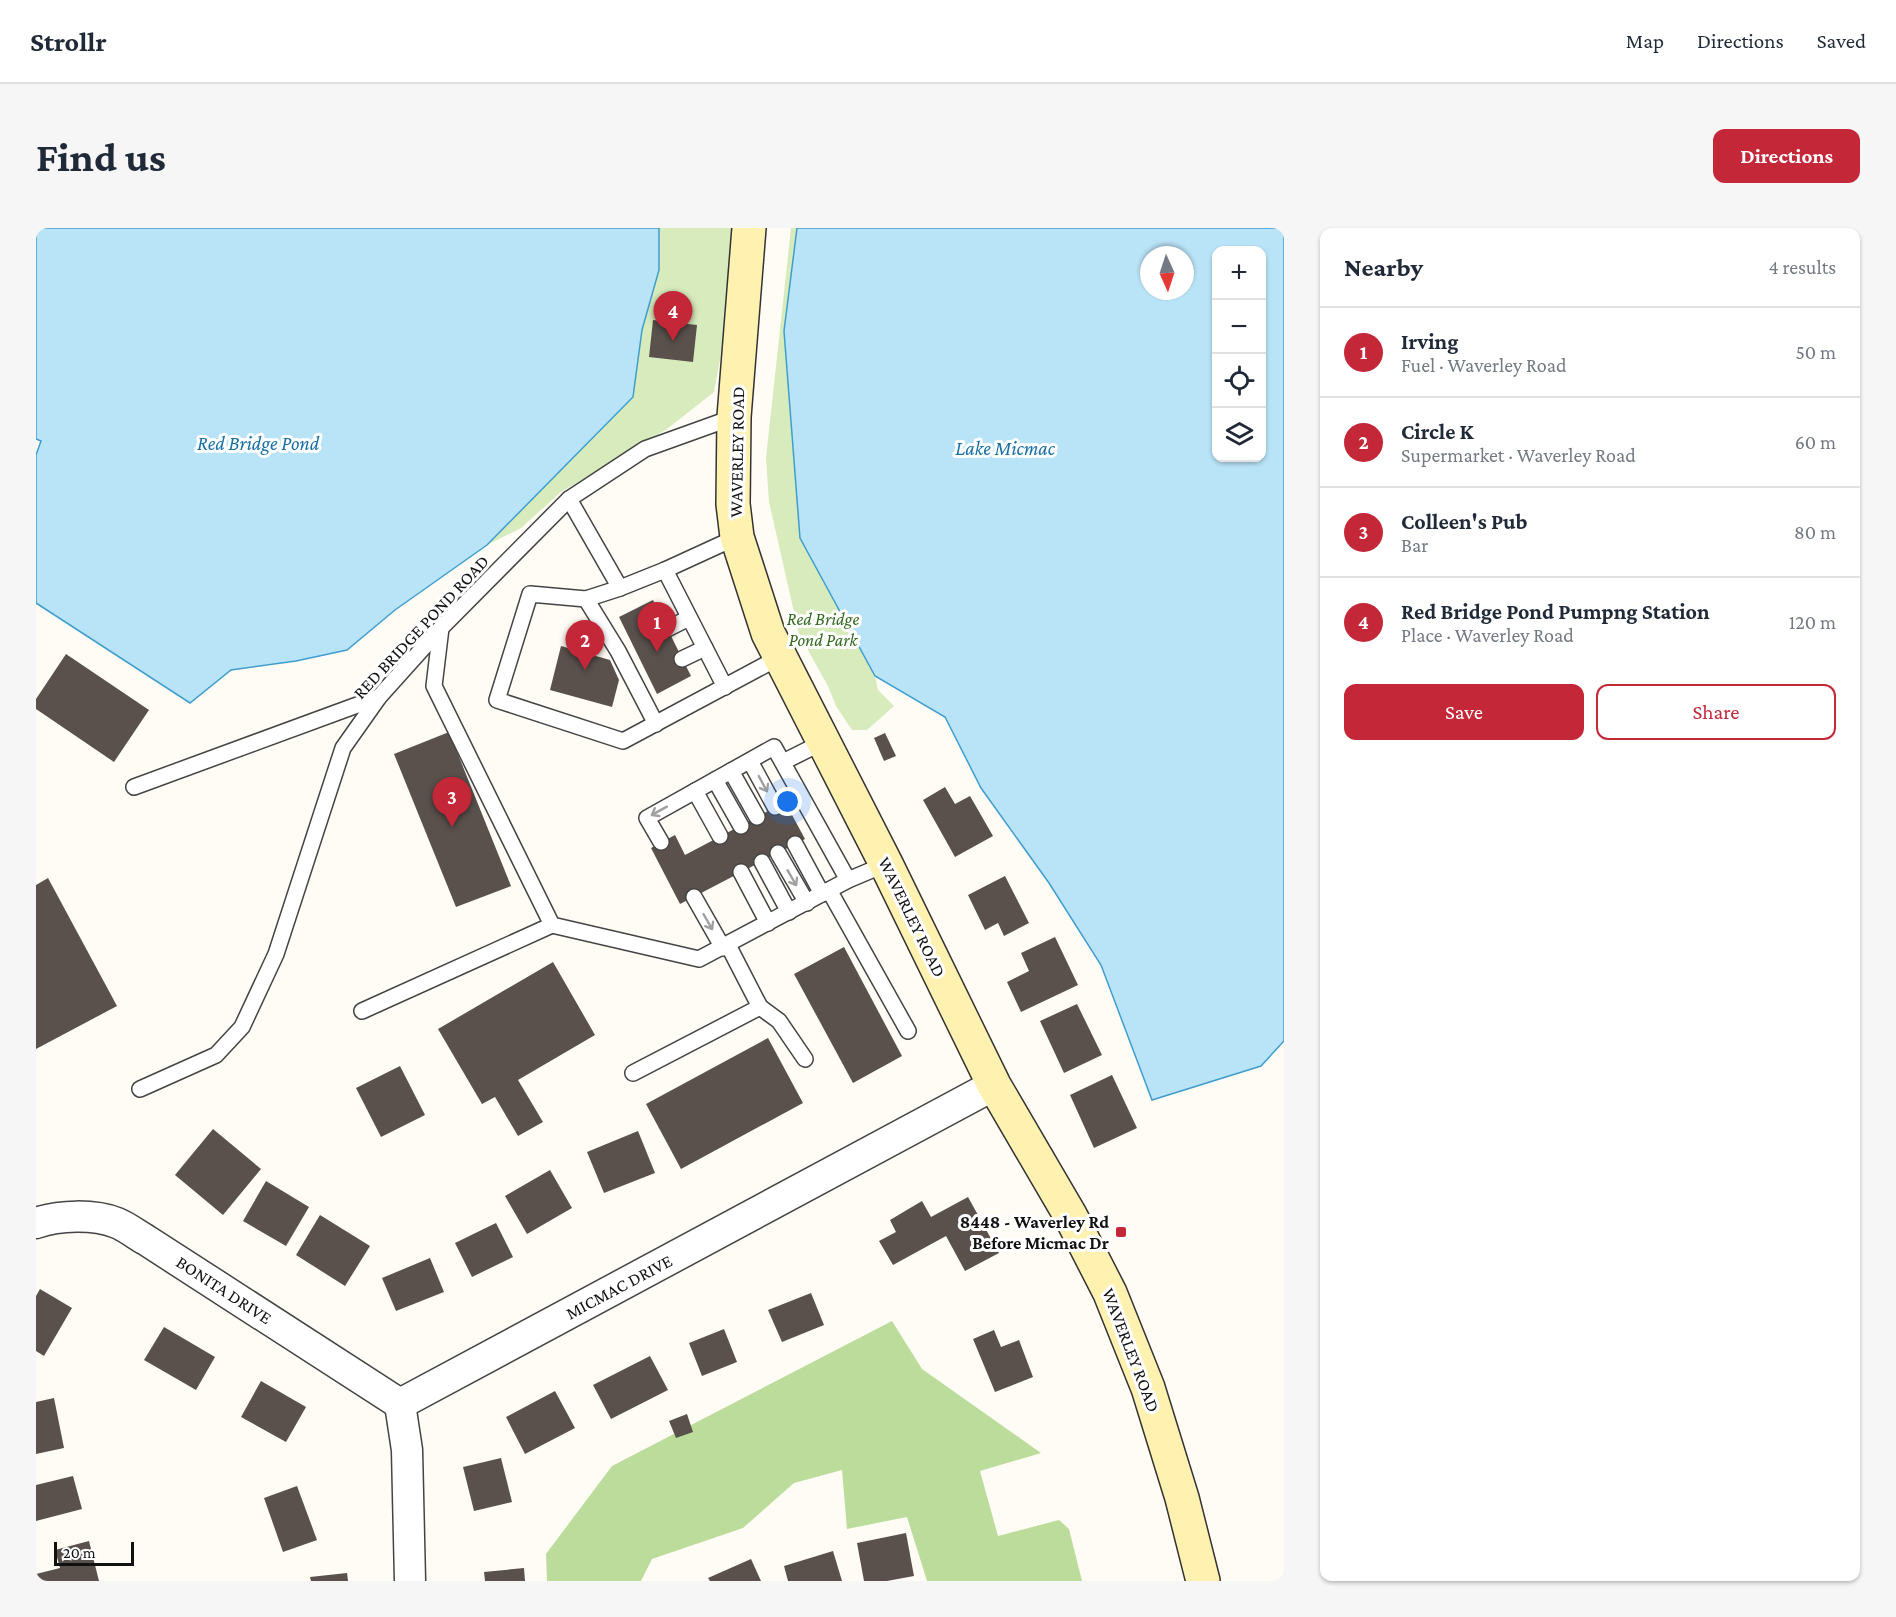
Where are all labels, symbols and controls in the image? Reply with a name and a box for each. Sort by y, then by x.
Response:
text: Strollr [30,26,107,57]
text: Map [1626,29,1664,53]
text: Directions [1697,29,1784,53]
text: Saved [1817,29,1866,53]
button: Directions [1713,129,1860,183]
text: Find us [36,133,166,180]
north arrow [1140,246,1194,300]
map controls [1212,246,1266,462]
button: + [1212,246,1266,300]
text: Nearby [1344,253,1423,282]
text: 4 results [1769,256,1836,278]
pin: 4 [654,291,692,341]
button: − [1212,300,1266,354]
text: Irving [1401,329,1458,354]
text: 1 [1360,341,1367,363]
text: 50 m [1795,341,1836,363]
button: locate [1212,354,1266,408]
text: Fuel · Waverley Road [1401,354,1566,376]
street label: WAVERLEY ROAD [726,386,748,518]
button: layers [1212,408,1266,462]
text: Circle K [1401,419,1474,444]
text: 2 [1358,431,1369,453]
text: 60 m [1795,431,1836,453]
water label: Red Bridge Pond [197,432,320,455]
water label: Lake Micmac [955,437,1056,459]
text: Supermarket · Waverley Road [1401,444,1636,466]
text: Colleen's Pub [1401,509,1528,534]
text: 3 [1359,521,1368,543]
text: 80 m [1794,521,1836,543]
text: Bar [1401,534,1428,556]
street label: RED BRIDGE POND ROAD [349,551,493,703]
text: Red Bridge Pond Pumpng Station [1401,599,1710,624]
pin: 1 [638,602,676,652]
park label: Red Bridge Pond Park [787,609,859,650]
text: 4 [1358,611,1369,633]
text: 120 m [1789,611,1836,633]
pin: 2 [566,620,604,670]
text: Place · Waverley Road [1401,624,1574,646]
button: Save [1344,684,1584,740]
button: Share [1596,684,1836,740]
one-way arrow [757,775,769,793]
pin: 3 [432,778,472,827]
your location [773,787,802,816]
one-way arrow [650,806,668,817]
street label: WAVERLEY ROAD [874,854,950,980]
one-way arrow [786,869,798,886]
one-way arrow [703,913,714,931]
place label: 8448 - Waverley Rd Before Micmac Dr [960,1212,1109,1253]
marker: 8448 - Waverley Rd Before Micmac Dr [1114,1225,1128,1239]
street label: MICMAC DRIVE [562,1250,676,1323]
street label: BONITA DRIVE [173,1252,276,1328]
street label: WAVERLEY ROAD [1098,1285,1164,1415]
scale bar [54,1539,134,1566]
text: 20 m [63,1544,96,1561]

